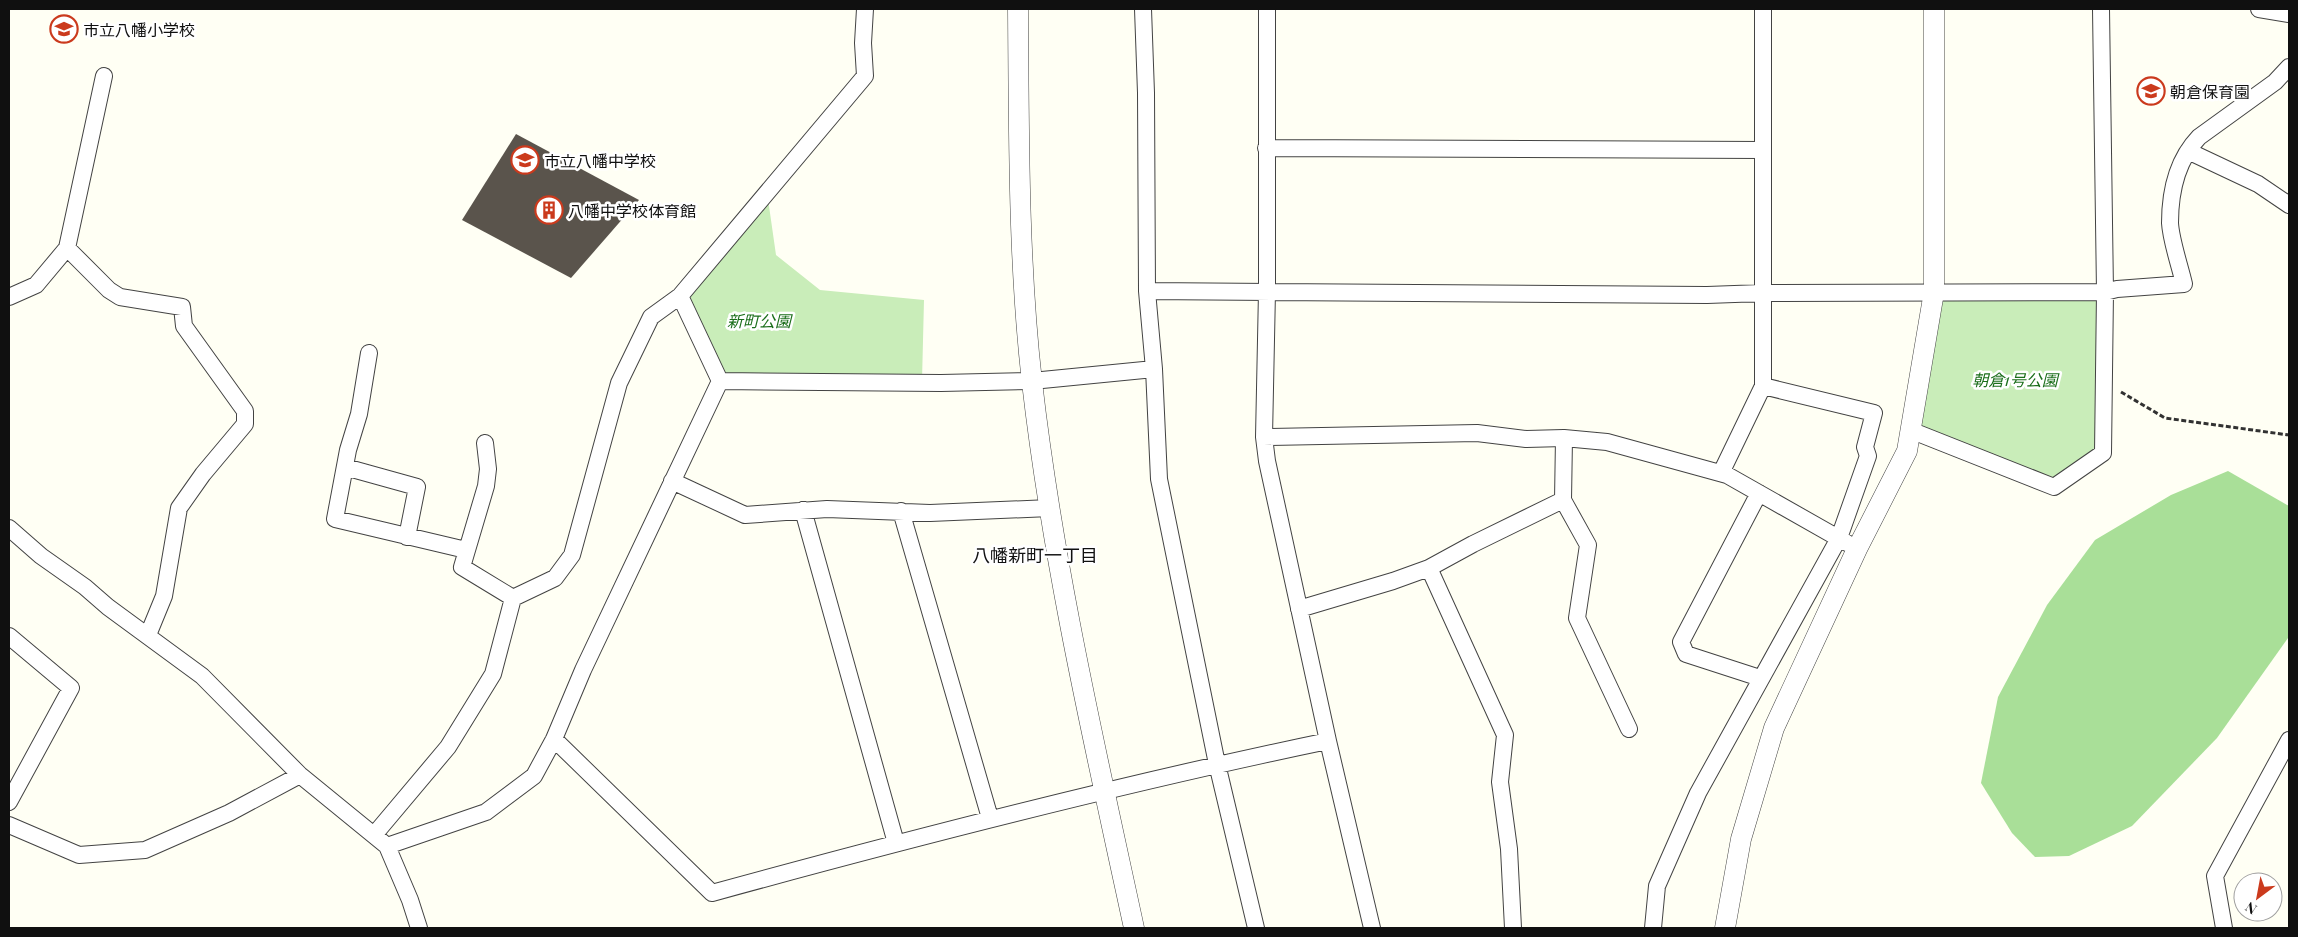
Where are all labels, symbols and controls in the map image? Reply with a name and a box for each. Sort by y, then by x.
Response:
school or university icon: 市立八幡小学校 [49,14,79,44]
place label: 市立八幡小学校 [83,19,195,40]
school or university icon: 朝倉保育園 [2136,76,2166,106]
place label: 朝倉保育園 [2170,81,2250,102]
school or university icon: 市立八幡中学校 [510,145,540,175]
place label: 市立八幡中学校 [544,150,656,171]
building icon: 八幡中学校体育館 [534,195,564,225]
place label: 八幡中学校体育館 [568,200,696,221]
park label: 新町公園 [727,310,793,331]
park label: 朝倉1号公園 [1972,369,2060,390]
district label: 八幡新町一丁目 [972,543,1098,567]
north arrow [2233,872,2283,922]
text: N [2242,898,2260,919]

